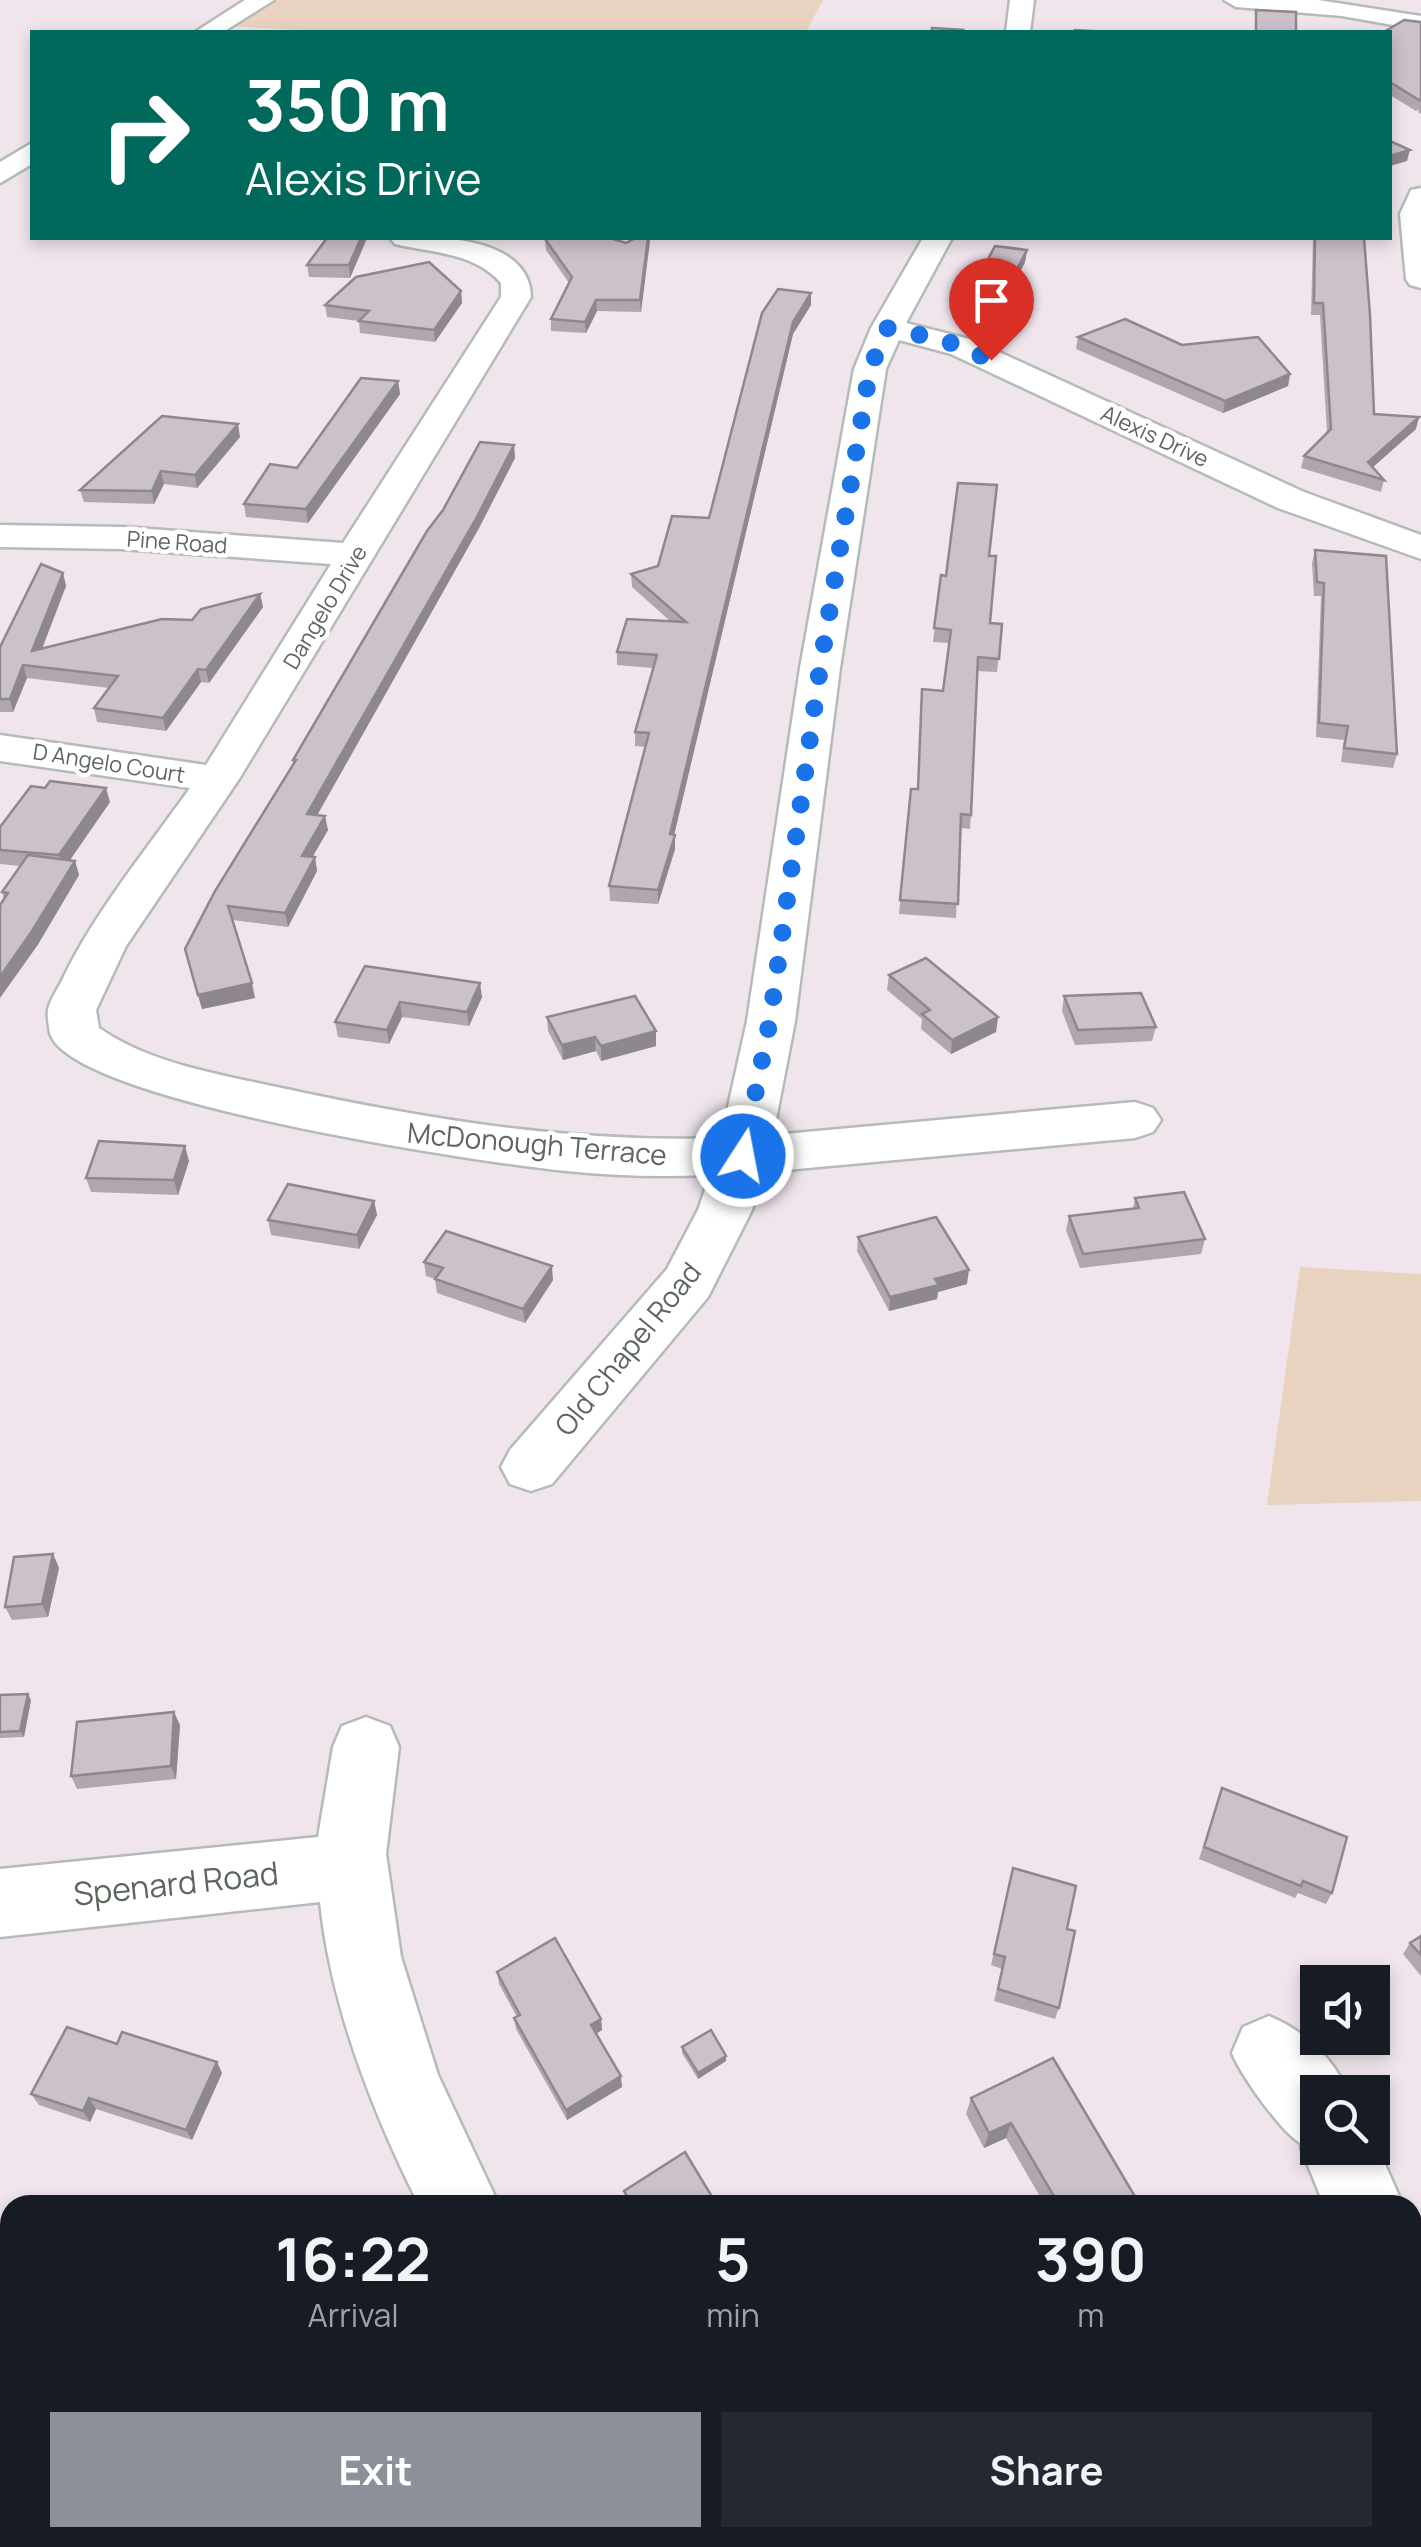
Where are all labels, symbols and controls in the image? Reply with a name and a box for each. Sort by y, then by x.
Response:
text: 350 m [245,56,450,152]
icon: right [80,70,210,200]
text: Alexis Drive [245,147,481,209]
pin [949,258,1034,361]
icon: arrive [964,273,1019,328]
street label: Alexis Drive [1096,398,1214,474]
street label: Pine Road [126,524,228,560]
street label: Dangelo Drive [276,539,374,675]
street label: D Angelo Court [31,736,187,790]
position arrow [691,1104,795,1208]
street label: McDonough Terrace [406,1113,668,1173]
street label: Old Chapel Road [546,1254,709,1443]
street label: Spenard Road [71,1850,281,1916]
map controls [1300,1965,1390,2165]
button: sound [1300,1965,1390,2055]
button: search [1300,2075,1390,2165]
text: 16:22 [275,2217,431,2299]
text: 5 [715,2217,751,2299]
text: 390 [1035,2217,1147,2299]
text: Arrival [307,2293,399,2337]
text: min [706,2293,760,2337]
text: m [1077,2293,1104,2337]
button: Exit [50,2412,701,2527]
button: Share [721,2412,1372,2527]

